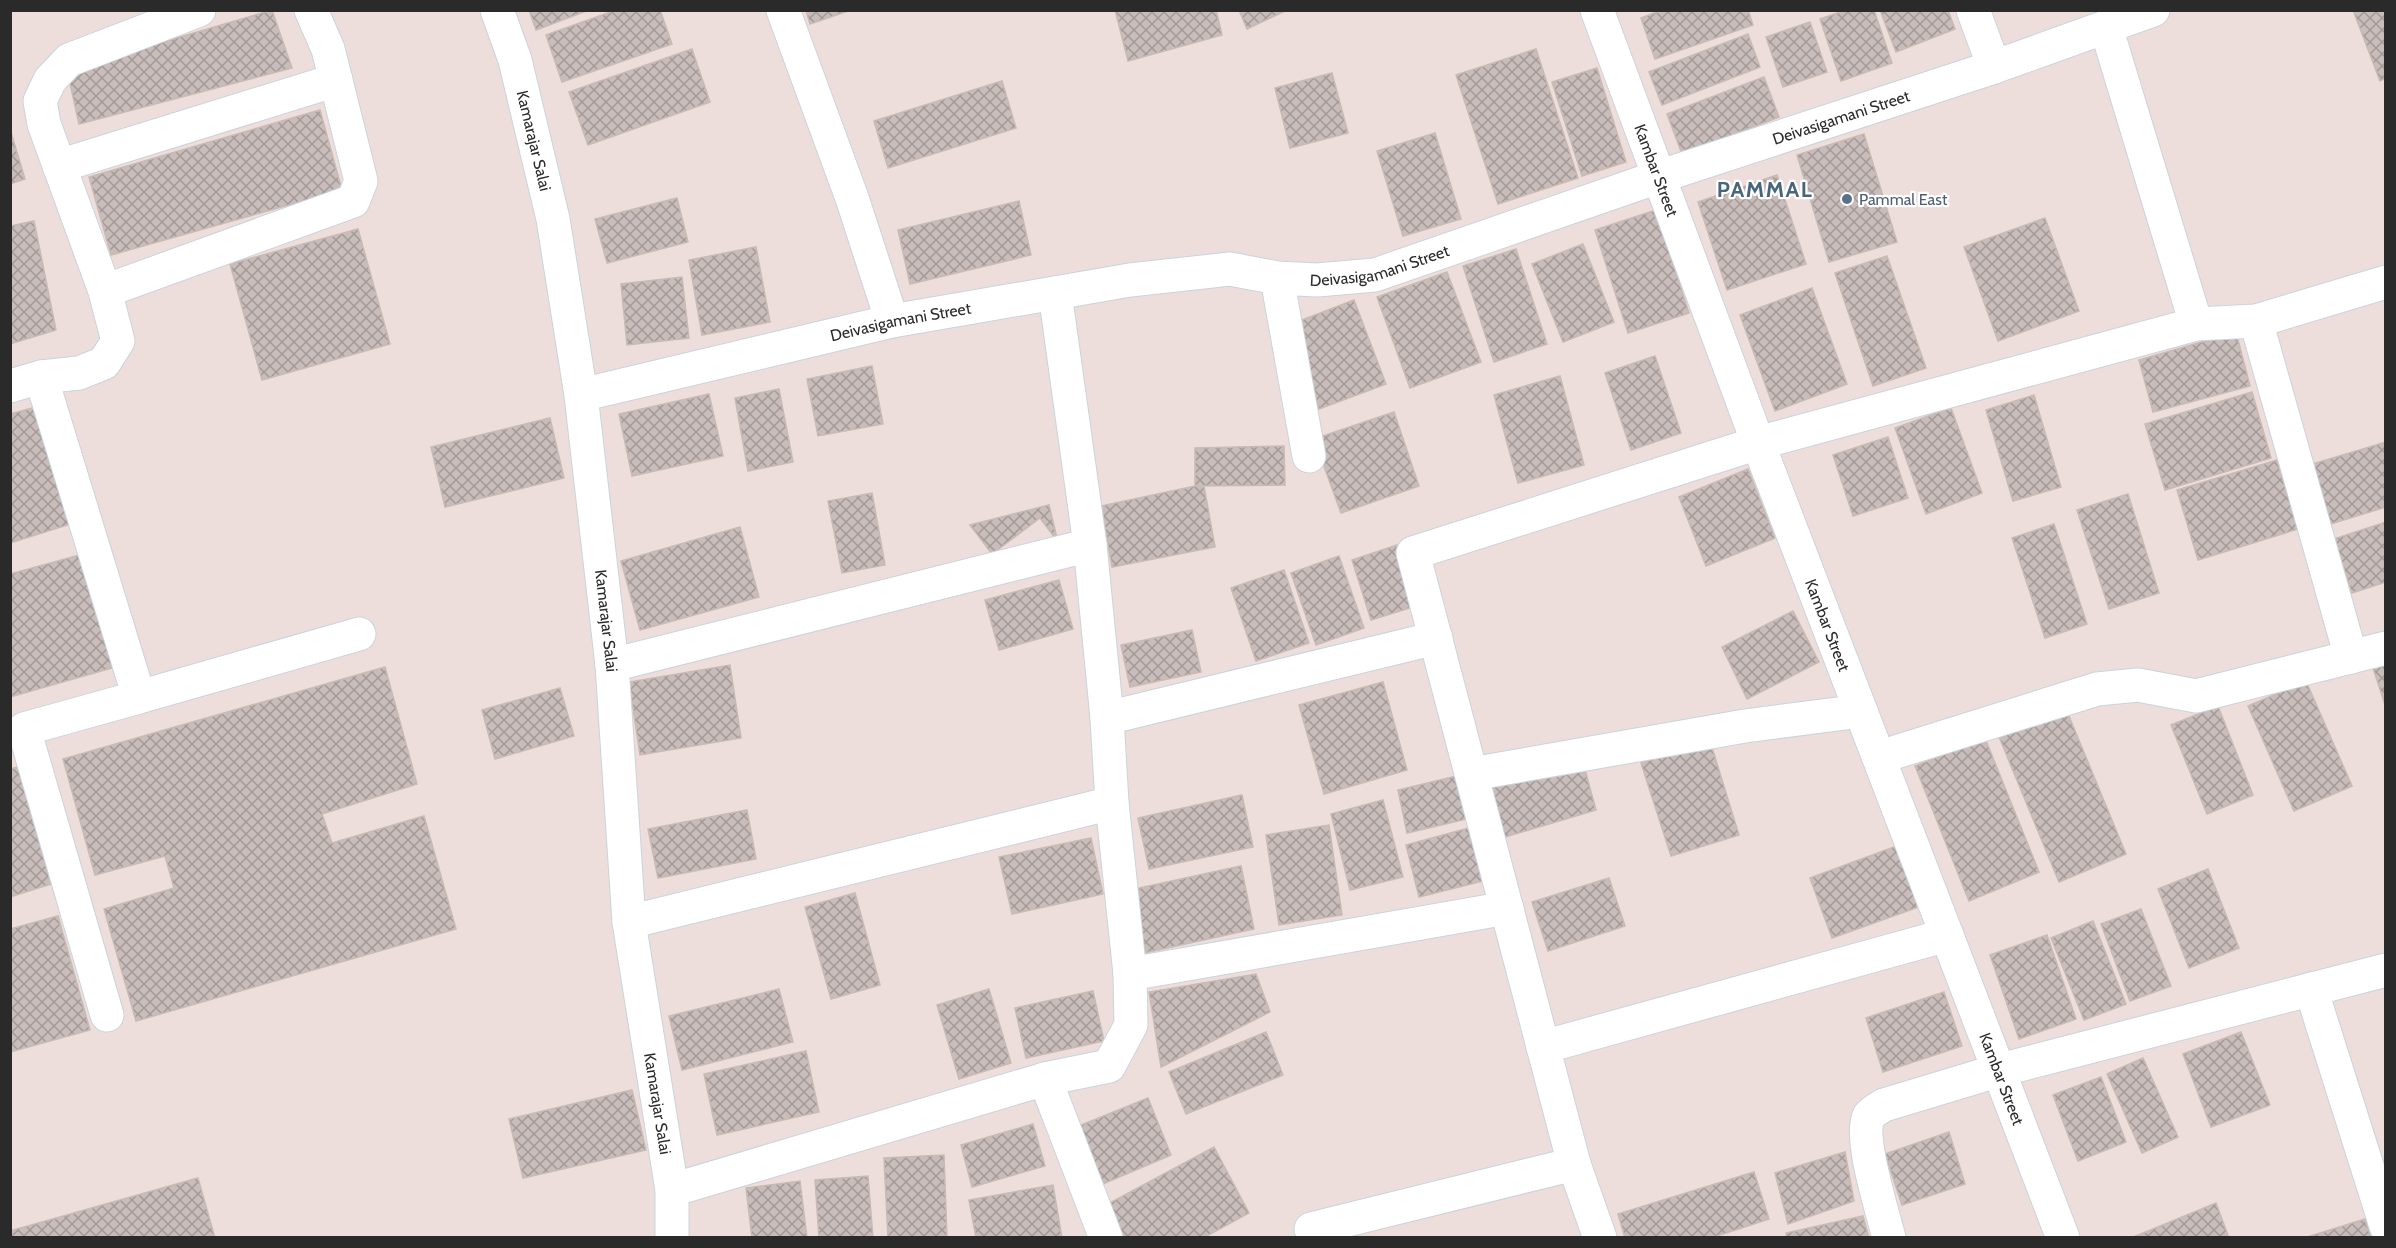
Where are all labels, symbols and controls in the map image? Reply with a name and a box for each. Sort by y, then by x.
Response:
street label: Deivasigamani Street [1770,86,1913,148]
street label: Kamarajar Salai [513,88,555,193]
street label: Kambar Street [1631,121,1683,220]
district label: PAMMAL [1717,176,1813,203]
place label: Pammal East [1859,190,1948,209]
marker: Pammal East [1840,192,1854,206]
street label: Deivasigamani Street [1309,240,1452,290]
street label: Deivasigamani Street [828,298,973,345]
street label: Kamarajar Salai [592,569,622,672]
street label: Kambar Street [1802,576,1854,674]
street label: Kambar Street [1976,1030,2028,1128]
street label: Kamarajar Salai [641,1051,676,1156]

